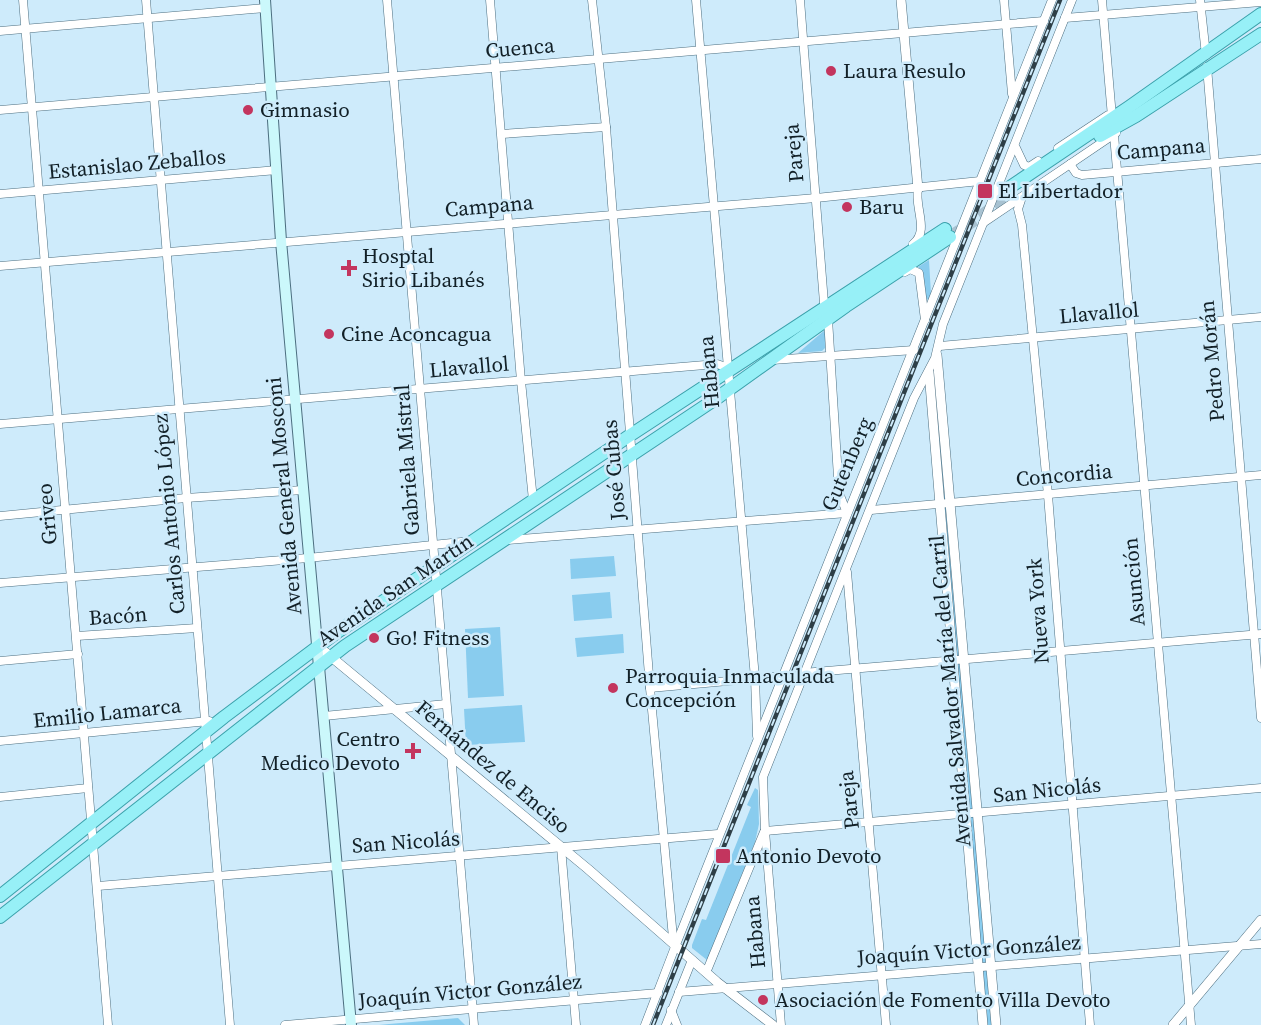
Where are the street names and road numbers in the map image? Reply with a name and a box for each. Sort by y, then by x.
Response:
street label: Cuenca [484,30,556,65]
street label: Pareja [776,122,811,184]
street label: Campana [1116,130,1207,167]
street label: Estanislao Zeballos [47,141,227,186]
street label: Campana [444,187,535,224]
street label: Llavallol [1058,295,1140,330]
street label: Pedro Morán [1192,299,1231,423]
street label: Habana [691,334,726,410]
street label: Llavallol [428,349,510,384]
street label: Avenida General Mosconi [259,376,308,616]
street label: Gabriela Mistral [387,384,426,536]
street label: Carlos Antonio López [145,412,192,615]
street label: Gutenberg [814,412,879,515]
street label: José Cubas [595,419,632,523]
street label: Concordia [1014,456,1114,493]
street label: Griveo [29,482,64,546]
street label: Avenida San Martín [311,526,479,653]
street label: Avenida Salvador María del Carril [921,534,978,848]
street label: Asunción [1115,536,1152,628]
street label: Nueva York [1019,557,1056,665]
street label: Bacón [88,599,148,632]
street label: Emilio Lamarca [31,690,183,735]
street label: Fernández de Enciso [410,693,577,840]
street label: Pareja [831,769,866,831]
street label: San Nicolás [992,769,1102,810]
street label: San Nicolás [351,823,461,860]
street label: Habana [737,894,772,970]
street label: Joaquín Victor González [855,927,1082,972]
street label: Joaquín Victor González [356,966,583,1015]

